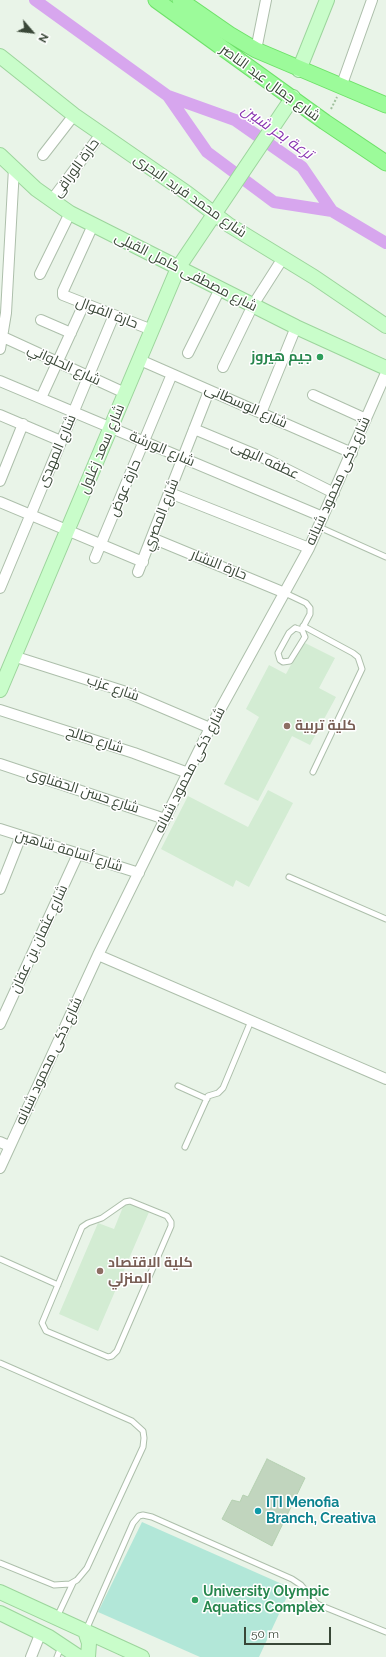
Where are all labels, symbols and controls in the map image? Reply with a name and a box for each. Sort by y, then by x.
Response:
north arrow [12,12,52,52]
text: N [35,31,51,45]
street label: شارع جمال عبد الناصر [217,41,323,125]
water label: ترعة بحر شبين [238,101,316,163]
street label: حارة الوراقى [49,135,103,201]
street label: شارع محمد فريد البحرى [130,151,250,241]
street label: شارع مصطفى كامل القبلى [112,229,260,315]
street label: حارة الفوال [74,293,140,333]
street label: شارع الحلواني [25,341,103,389]
place label: جيم هيروز [251,349,312,365]
marker: جيم هيروز [315,352,325,362]
street label: شارع الوسطانى [202,380,290,432]
street label: شارع سعد زغلول [76,402,128,496]
street label: شارع المهدى [34,412,80,490]
street label: شارع ذكى محمود شبانه [302,414,374,548]
street label: شارع الورشة [127,428,197,470]
street label: عطفه البهى [228,437,302,483]
street label: حارة عوض [105,457,145,519]
street label: شارع المصري [140,477,182,553]
street label: حارة النشار [189,546,249,584]
street label: شارع عزب [85,671,141,705]
street label: شارع ذكى محمود شبانه [151,704,229,836]
place label: كلية تربية [295,718,356,734]
marker: كلية تربية [282,721,292,731]
street label: شارع صالح [64,723,126,757]
street label: شارع حسن الحفناوى [25,765,141,817]
street label: شارع أسامة شاهين [13,827,125,875]
street label: شارع عثمان بن عفان [7,882,71,996]
street label: شارع ذكى محمود شبانه [12,994,86,1128]
place label: كلية الاقتصاد المنزلي [108,1255,193,1288]
marker: كلية الاقتصاد المنزلي [95,1266,105,1276]
place label: ITI Menofia Branch, Creativa [266,1495,376,1528]
marker: ITI Menofia Branch, Creativa [253,1506,263,1516]
place label: University Olympic Aquatics Complex [203,1584,329,1616]
marker: University Olympic Aquatics Complex [190,1595,200,1605]
scale bar [246,1619,333,1645]
text: 50 m [251,1627,279,1641]

